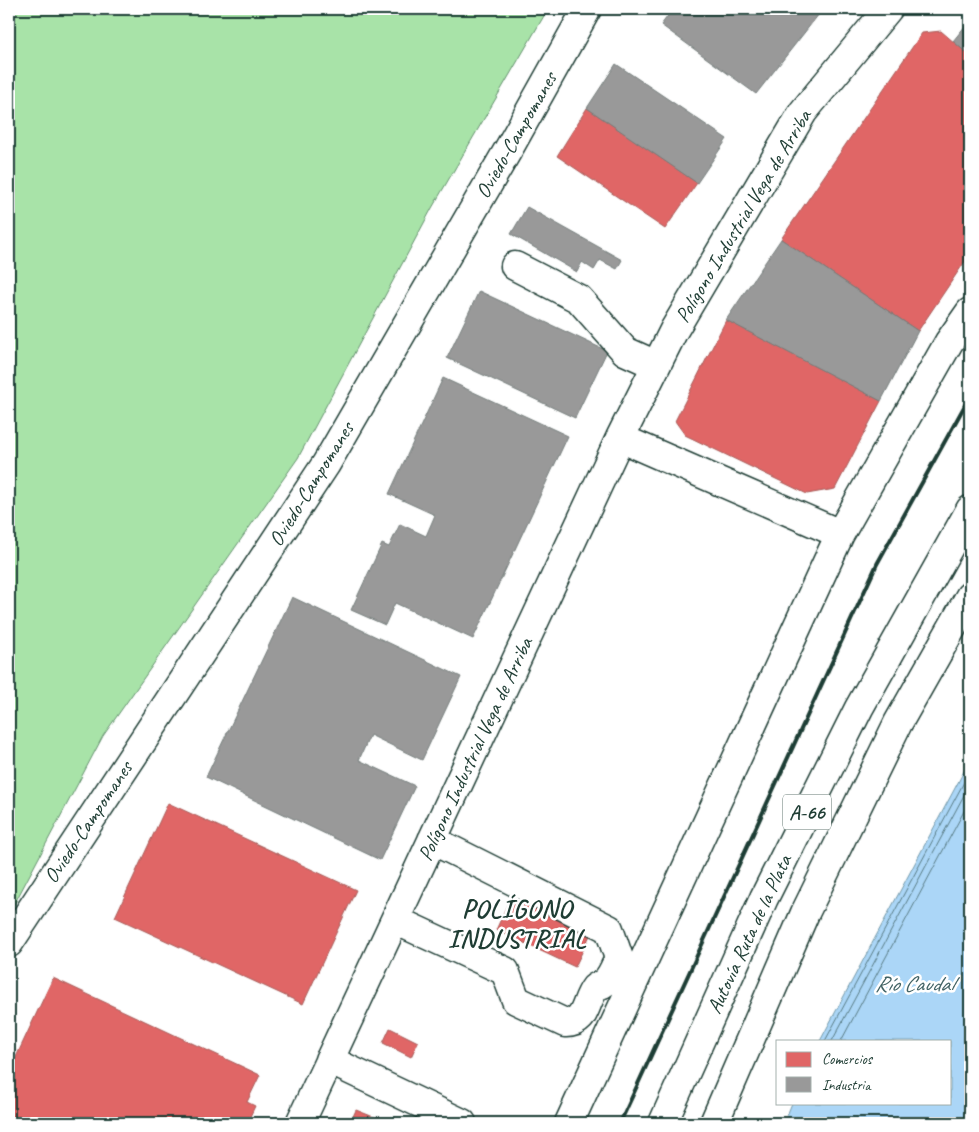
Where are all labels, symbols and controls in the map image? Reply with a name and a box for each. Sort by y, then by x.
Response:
street label: Oviedo-Campomanes [469,66,564,203]
street label: Polígono Industrial Vega de Arriba [669,103,818,327]
street label: Oviedo-Campomanes [262,416,360,551]
street label: Polígono Industrial Vega de Arriba [412,632,539,865]
street label: Oviedo-Campomanes [38,755,139,888]
road number: A-66 [783,794,831,830]
street label: Autovía Ruta de la Plata [701,849,798,1018]
district label: POLÍGONO INDUSTRIAL [448,892,587,955]
water label: Río Caudal [875,970,960,998]
legend [776,1040,952,1104]
text: Comercios [822,1050,874,1069]
text: Industria [822,1076,872,1095]

